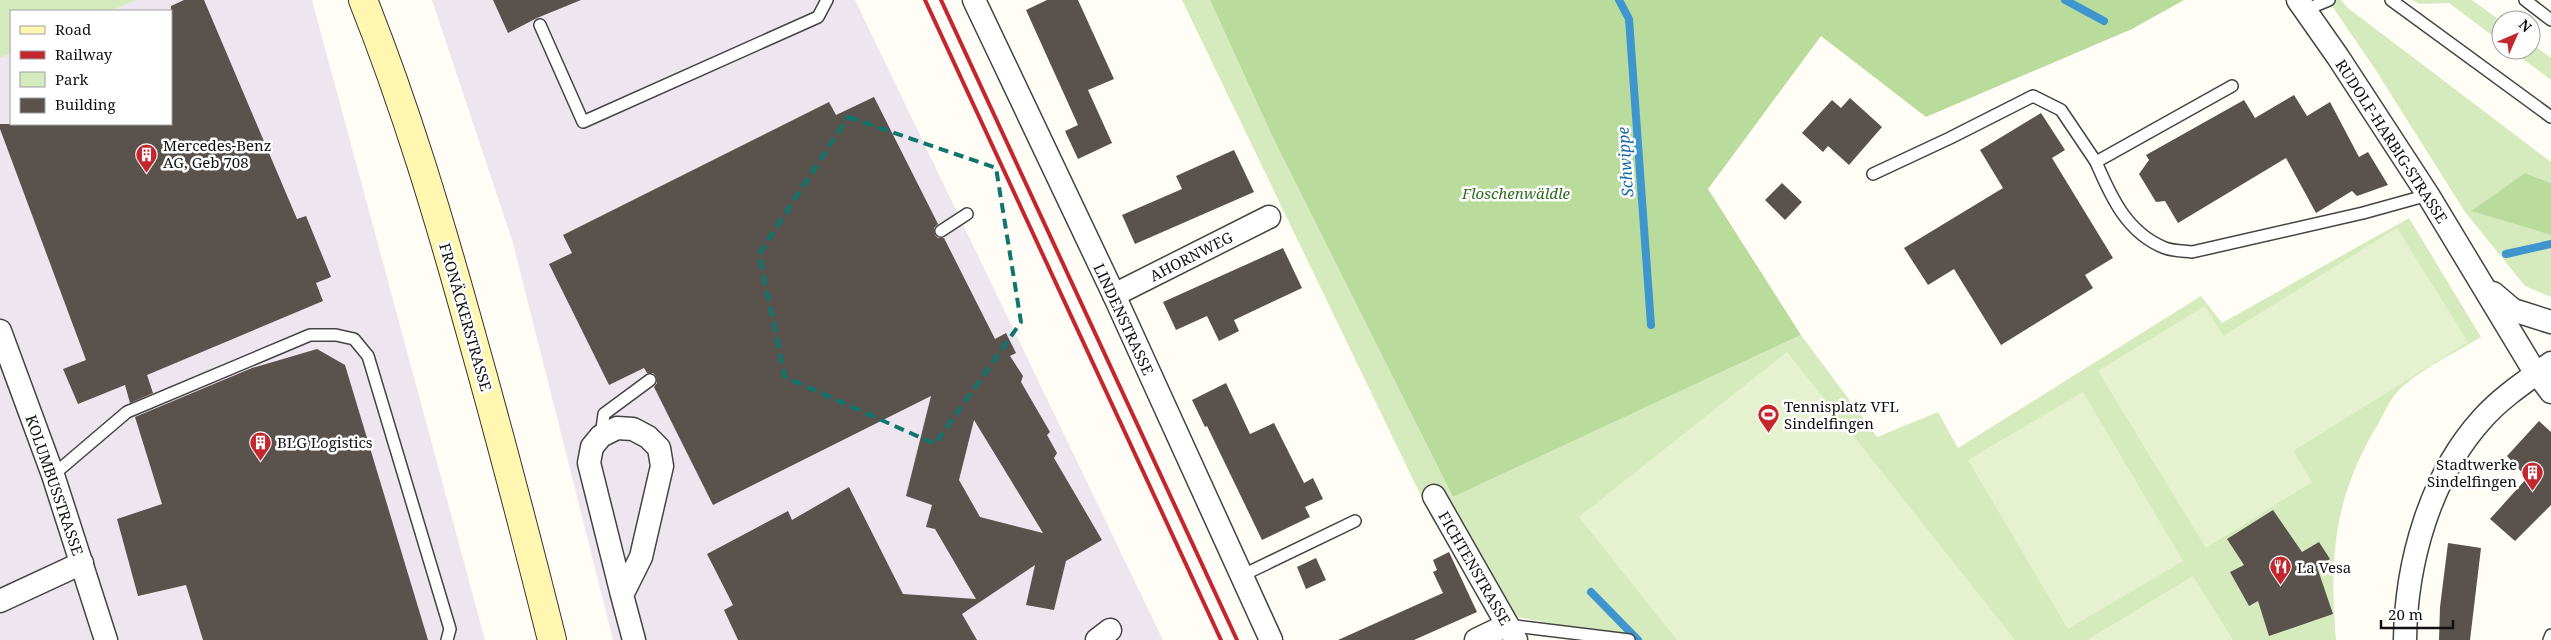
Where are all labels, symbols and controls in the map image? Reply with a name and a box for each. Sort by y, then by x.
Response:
legend [10,10,172,125]
north arrow [2491,10,2541,60]
text: N [2515,15,2536,36]
text: Road [55,19,91,39]
text: Railway [55,44,113,64]
street label: RUDOLF-HARBIG-STRASSE [2331,55,2453,227]
text: Park [55,69,89,89]
text: Building [55,94,116,114]
water label: Schwippe [1612,126,1638,198]
place label: Mercedes-Benz AG, Geb 708 [163,135,271,172]
building icon: Mercedes-Benz AG, Geb 708 [135,142,159,173]
park label: Floschenwäldle [1461,183,1571,203]
street label: AHORNWEG [1146,226,1236,285]
street label: FRONÄCKERSTRASSE [435,241,497,393]
street label: LINDENSTRASSE [1089,260,1159,378]
place label: Tennisplatz VFL Sindelfingen [1784,396,1899,433]
sports icon: Tennisplatz VFL Sindelfingen [1756,403,1780,434]
street label: KOLUMBUSSTRASSE [22,412,88,558]
building icon: BLG Logistics [249,430,273,461]
place label: BLG Logistics [277,432,373,452]
place label: Stadtwerke Sindelfingen [2427,454,2517,491]
building icon: Stadtwerke Sindelfingen [2521,461,2545,492]
street label: FICHTENSTRASSE [1434,507,1516,629]
restaurant icon: La Vesa [2269,555,2293,586]
place label: La Vesa [2297,557,2351,577]
scale bar [2381,598,2454,630]
text: 20 m [2388,604,2423,624]

